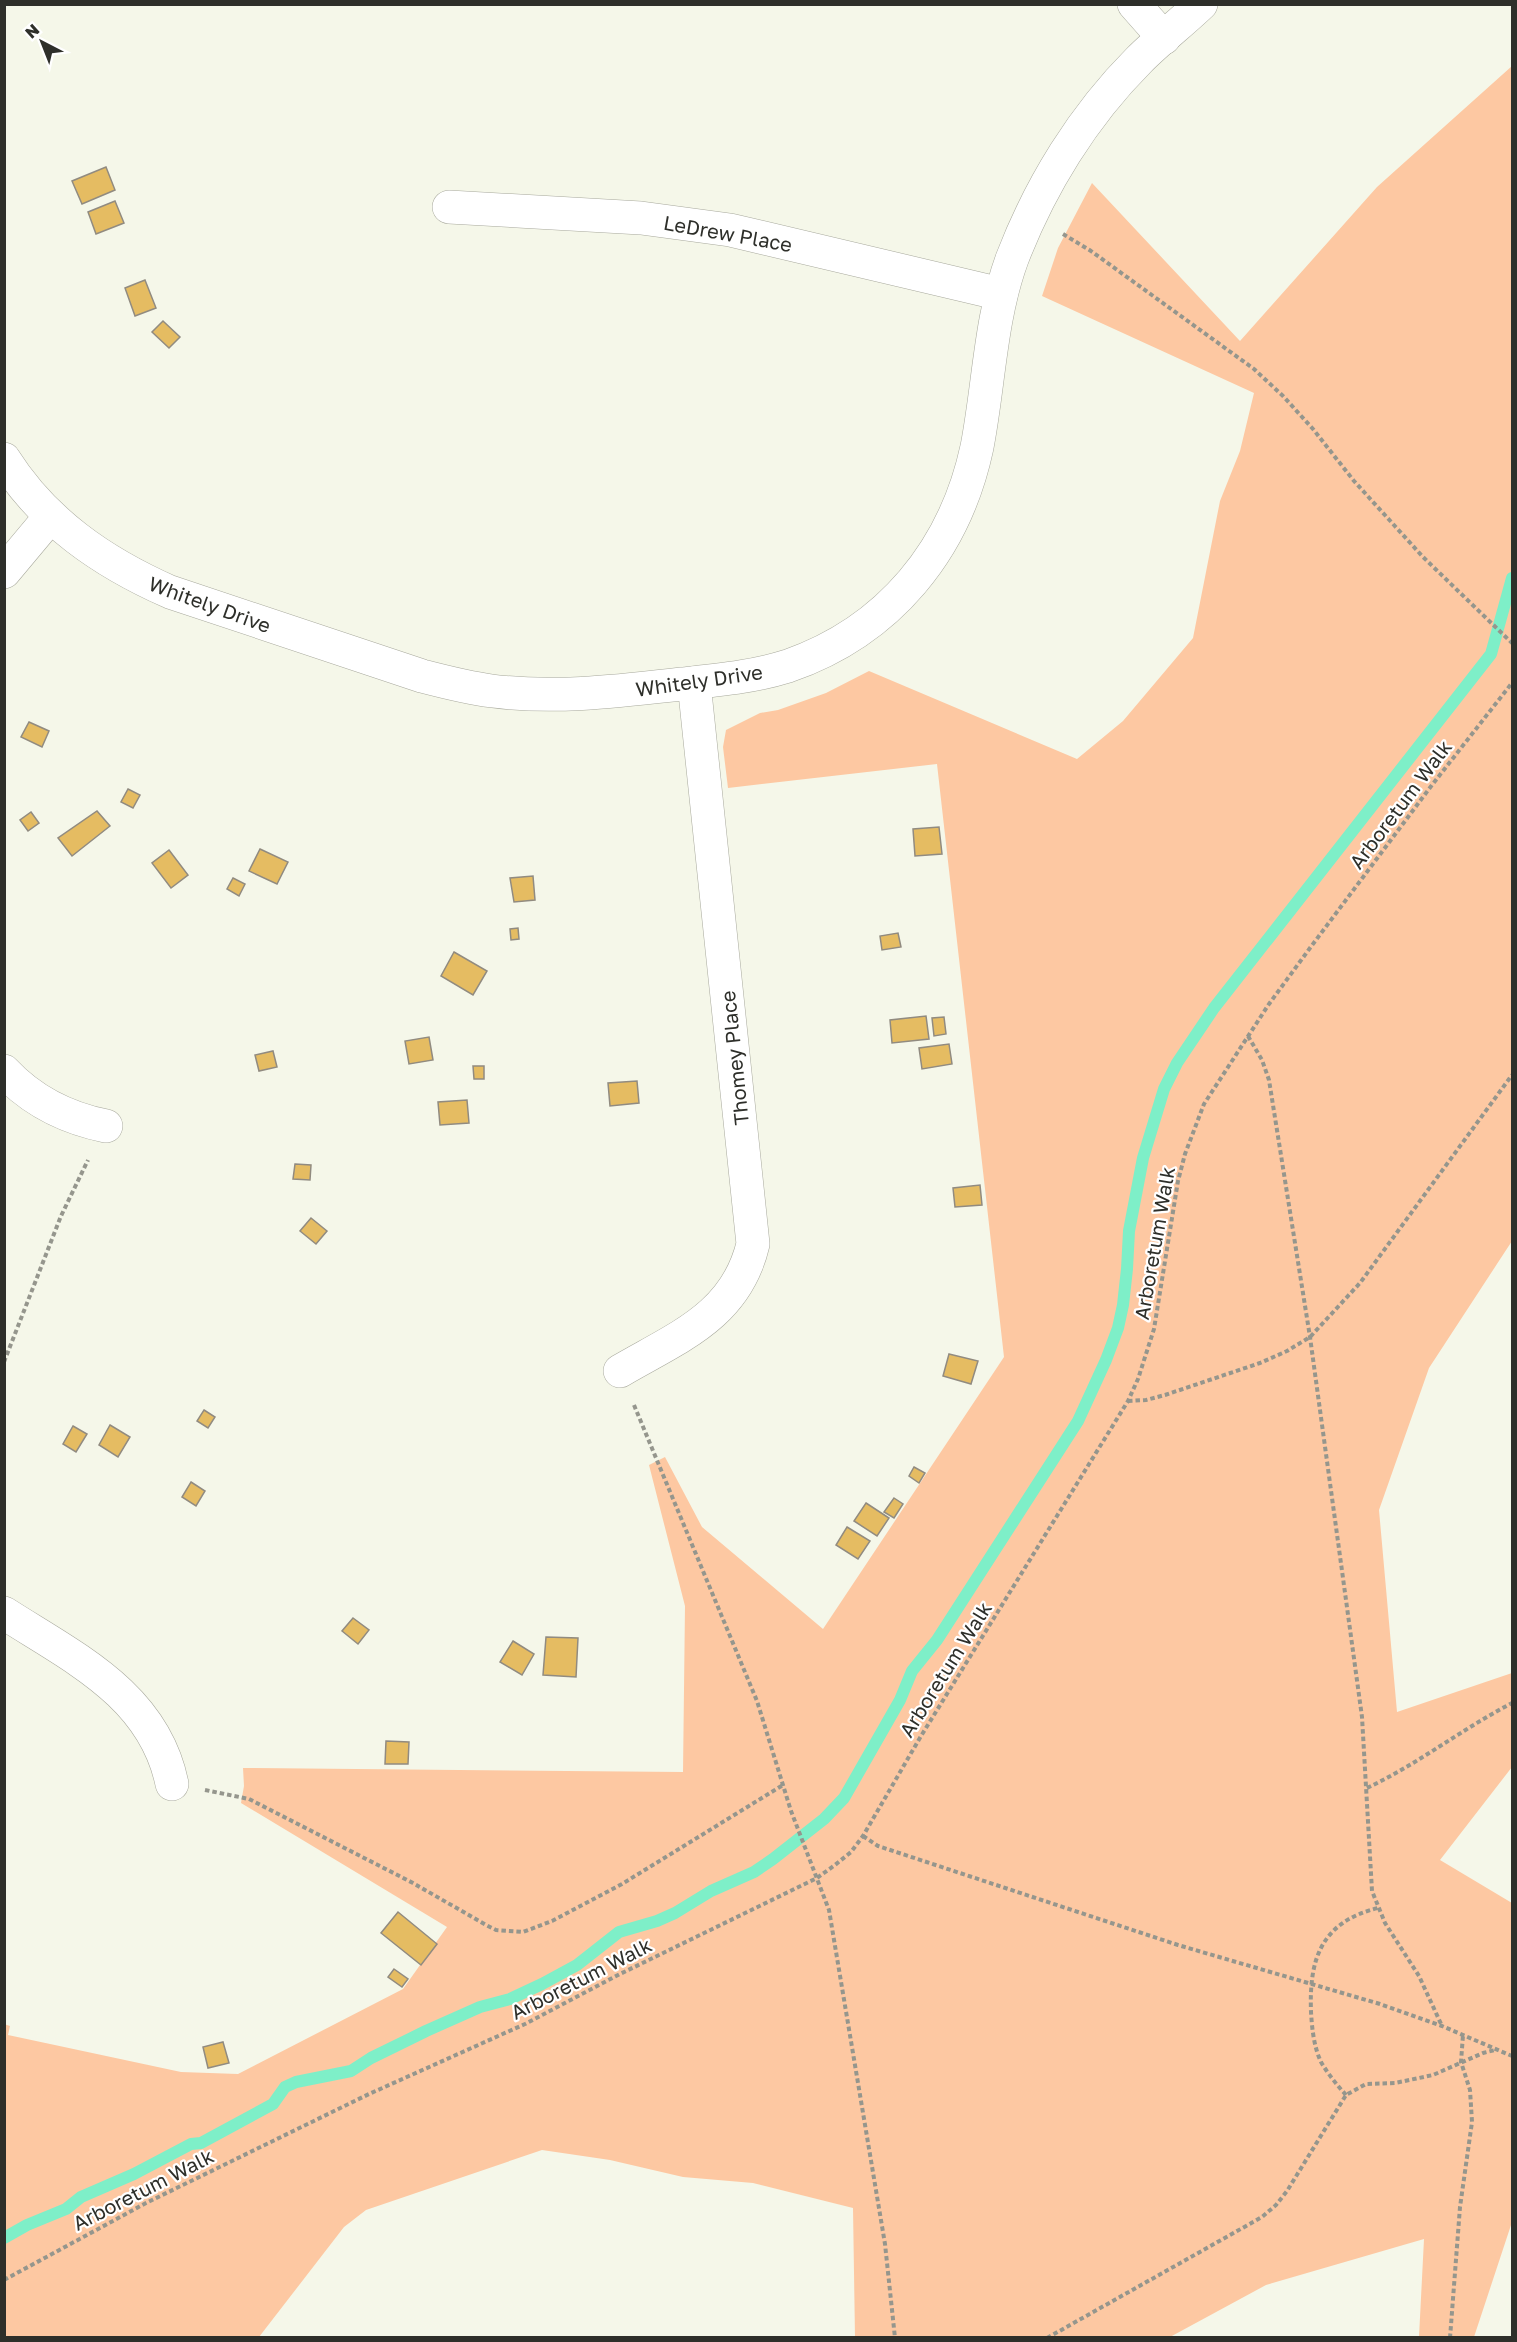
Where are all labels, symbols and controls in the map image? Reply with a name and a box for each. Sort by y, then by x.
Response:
north arrow [12,12,72,72]
text: N [21,19,43,42]
street label: LeDrew Place [662,210,794,256]
street label: Whitely Drive [146,571,274,637]
street label: Whitely Drive [634,659,764,701]
street label: Arboretum Walk [1344,735,1456,873]
street label: Thomey Place [715,990,753,1126]
street label: Arboretum Walk [1129,1165,1179,1321]
street label: Arboretum Walk [894,1597,996,1741]
street label: Arboretum Walk [507,1932,655,2024]
street label: Arboretum Walk [69,2143,217,2235]

